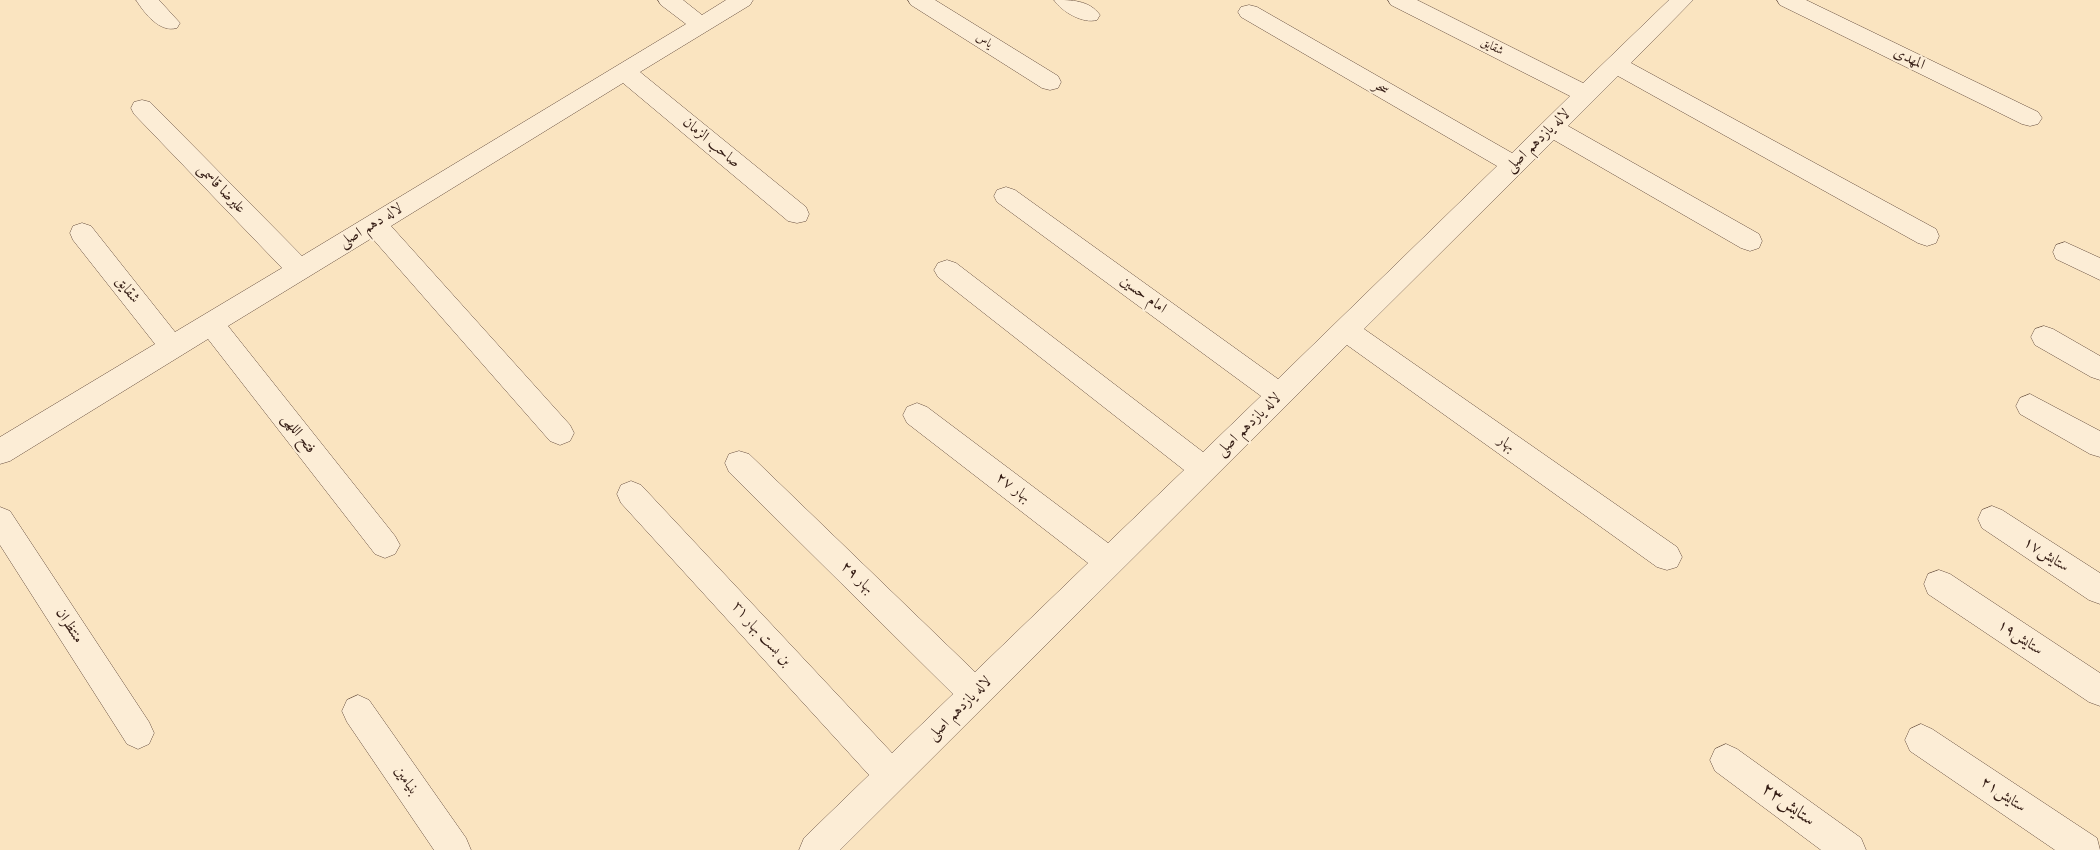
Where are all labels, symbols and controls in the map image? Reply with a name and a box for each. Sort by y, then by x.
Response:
street label: یاس [973,30,995,52]
street label: شقایق [1478,35,1506,59]
street label: المهدی [1890,44,1928,74]
street label: سحر [1370,76,1392,100]
street label: لاله یازدهم اصلی [1502,106,1574,176]
street label: صاحب الزمان [679,114,743,172]
street label: علیرضا قاسمی [193,160,249,218]
street label: لاله دهم اصلی [336,200,406,252]
street label: امام حسین [1116,272,1170,318]
street label: شقایق [111,273,143,307]
street label: لاله یازدهم اصلی [1213,390,1285,460]
street label: فتح اللهی [277,411,319,457]
street label: بهار [1494,432,1518,456]
street label: بهار ۲۷ [992,469,1034,507]
street label: ستایش۱۷ [2020,534,2072,576]
street label: بهار ۲۹ [837,558,877,598]
street label: بن بست بهار ٣١ [727,600,795,670]
street label: منتظران [51,605,87,647]
street label: ستایش۱۹ [1994,616,2046,660]
street label: لاله یازدهم اصلی [924,673,996,745]
street label: بنیامین [390,763,422,799]
street label: ستایش۲۱ [1977,773,2029,817]
street label: ستایش۲۳ [1757,778,1819,832]

